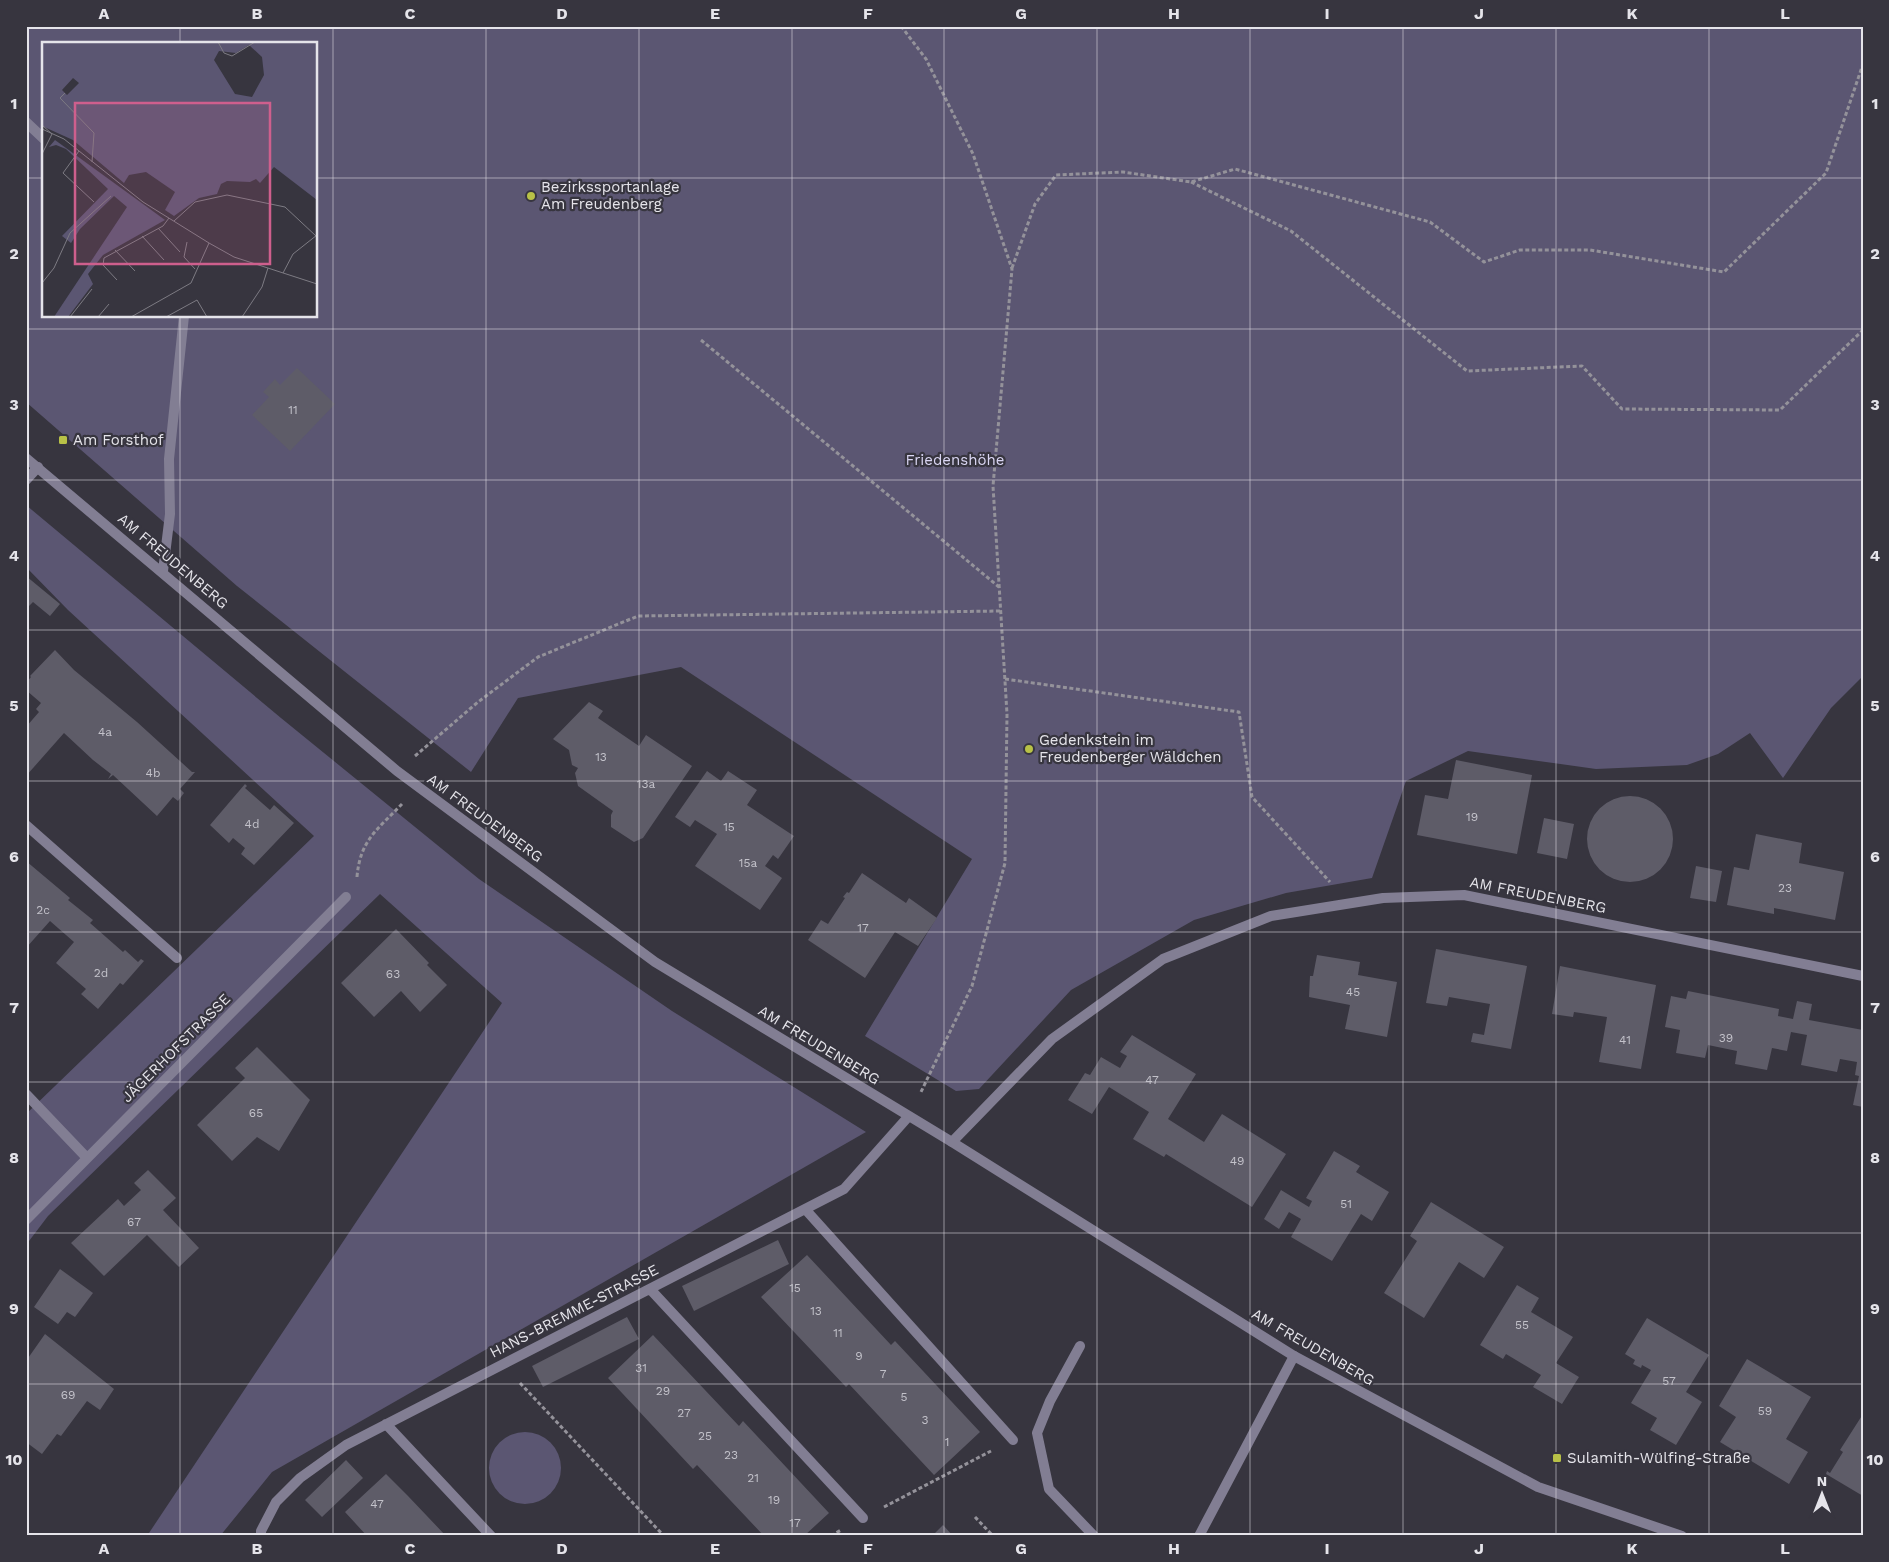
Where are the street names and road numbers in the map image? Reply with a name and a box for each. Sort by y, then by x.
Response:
street label: AM FREUDENBERG [114,510,232,612]
street label: AM FREUDENBERG [424,770,546,866]
street label: AM FREUDENBERG [1468,873,1608,917]
street label: JÄGERHOFSTRASSE [118,990,234,1106]
street label: AM FREUDENBERG [755,1002,883,1088]
street label: HANS-BREMME-STRASSE [487,1261,661,1361]
street label: AM FREUDENBERG [1248,1305,1378,1389]

